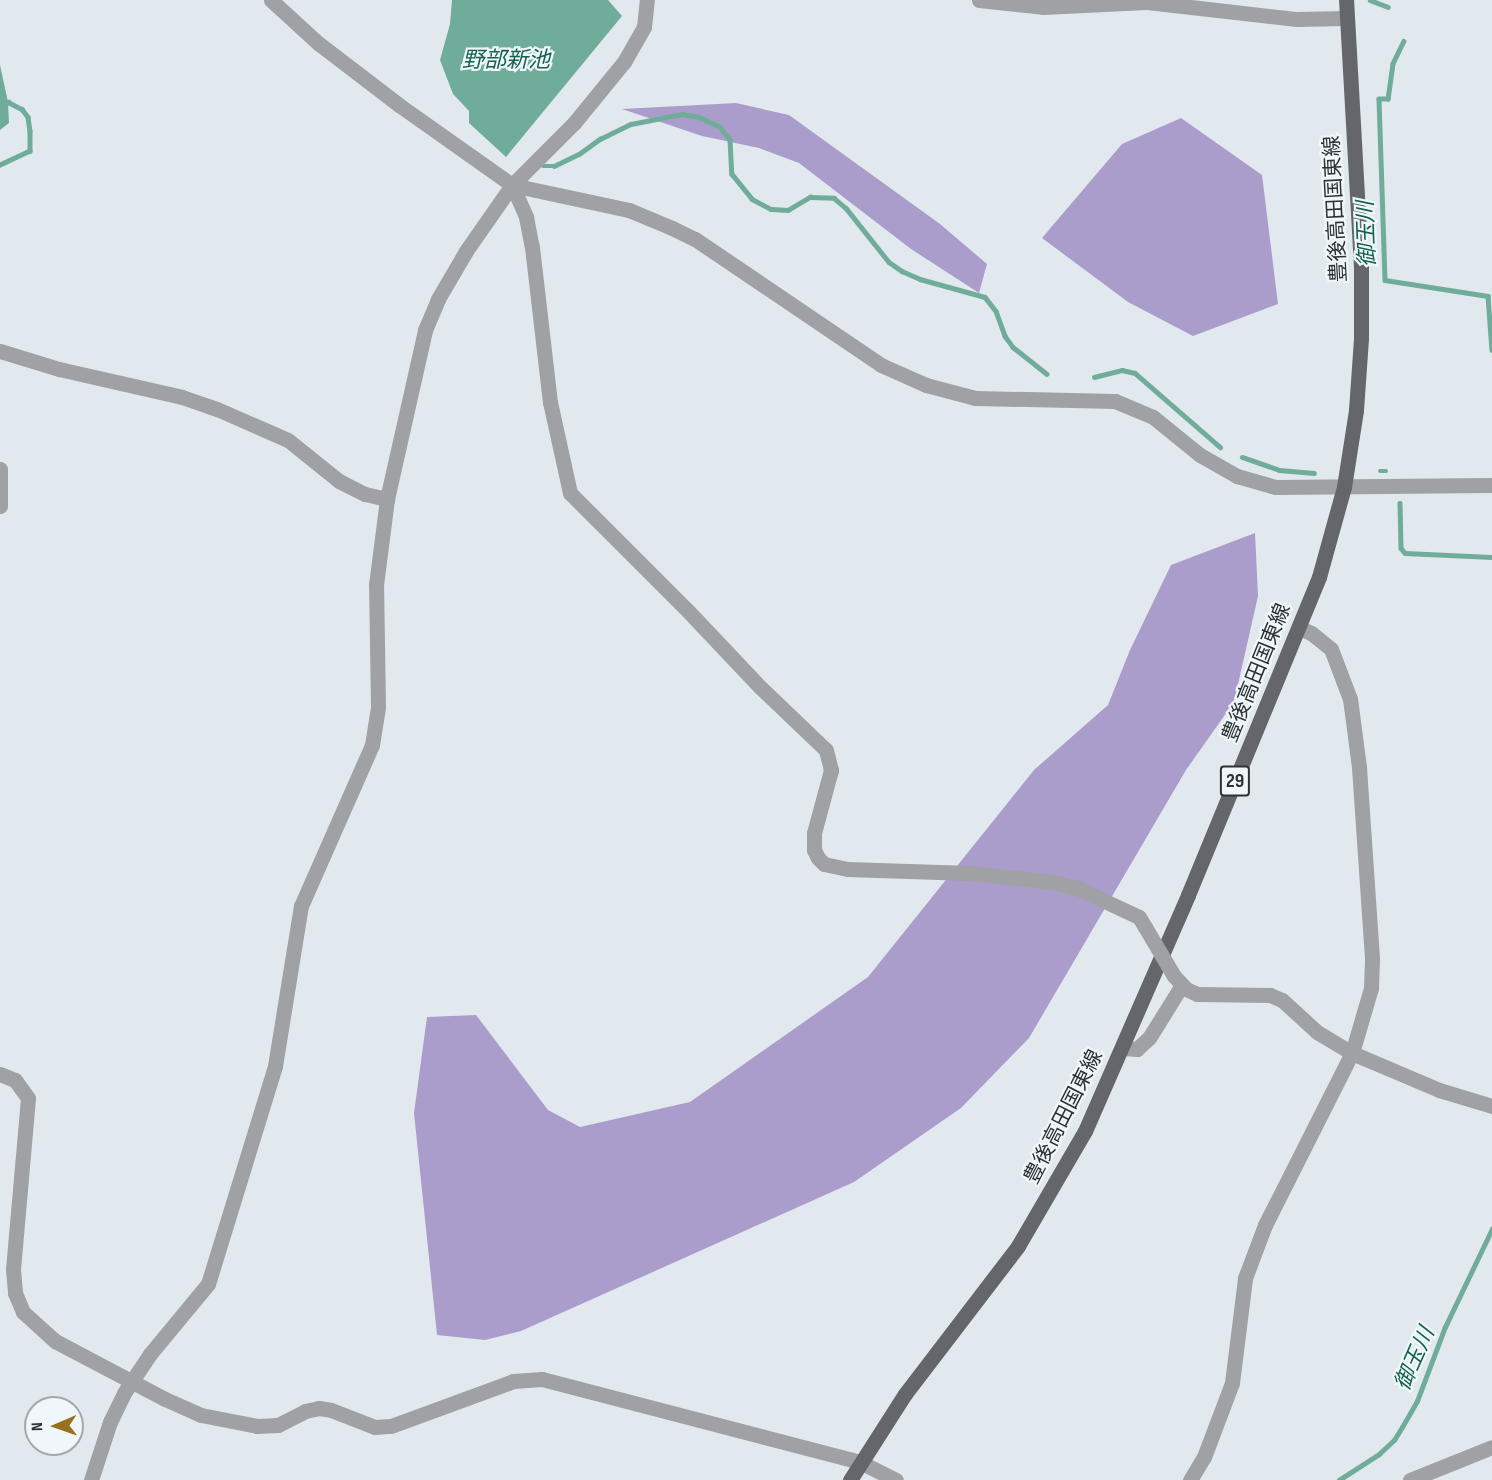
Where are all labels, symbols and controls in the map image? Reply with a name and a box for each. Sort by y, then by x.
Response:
water label: 野部新池 [462,48,550,74]
street label: 豊後高田国東線 [1320,135,1352,283]
water label: 御玉川 [1353,201,1381,267]
street label: 豊後高田国東線 [1218,600,1296,746]
road number: 29 [1218,764,1252,798]
street label: 豊後高田国東線 [1019,1046,1109,1188]
water label: 御玉川 [1390,1323,1440,1395]
north arrow [24,1396,84,1456]
text: N [28,1422,47,1431]

